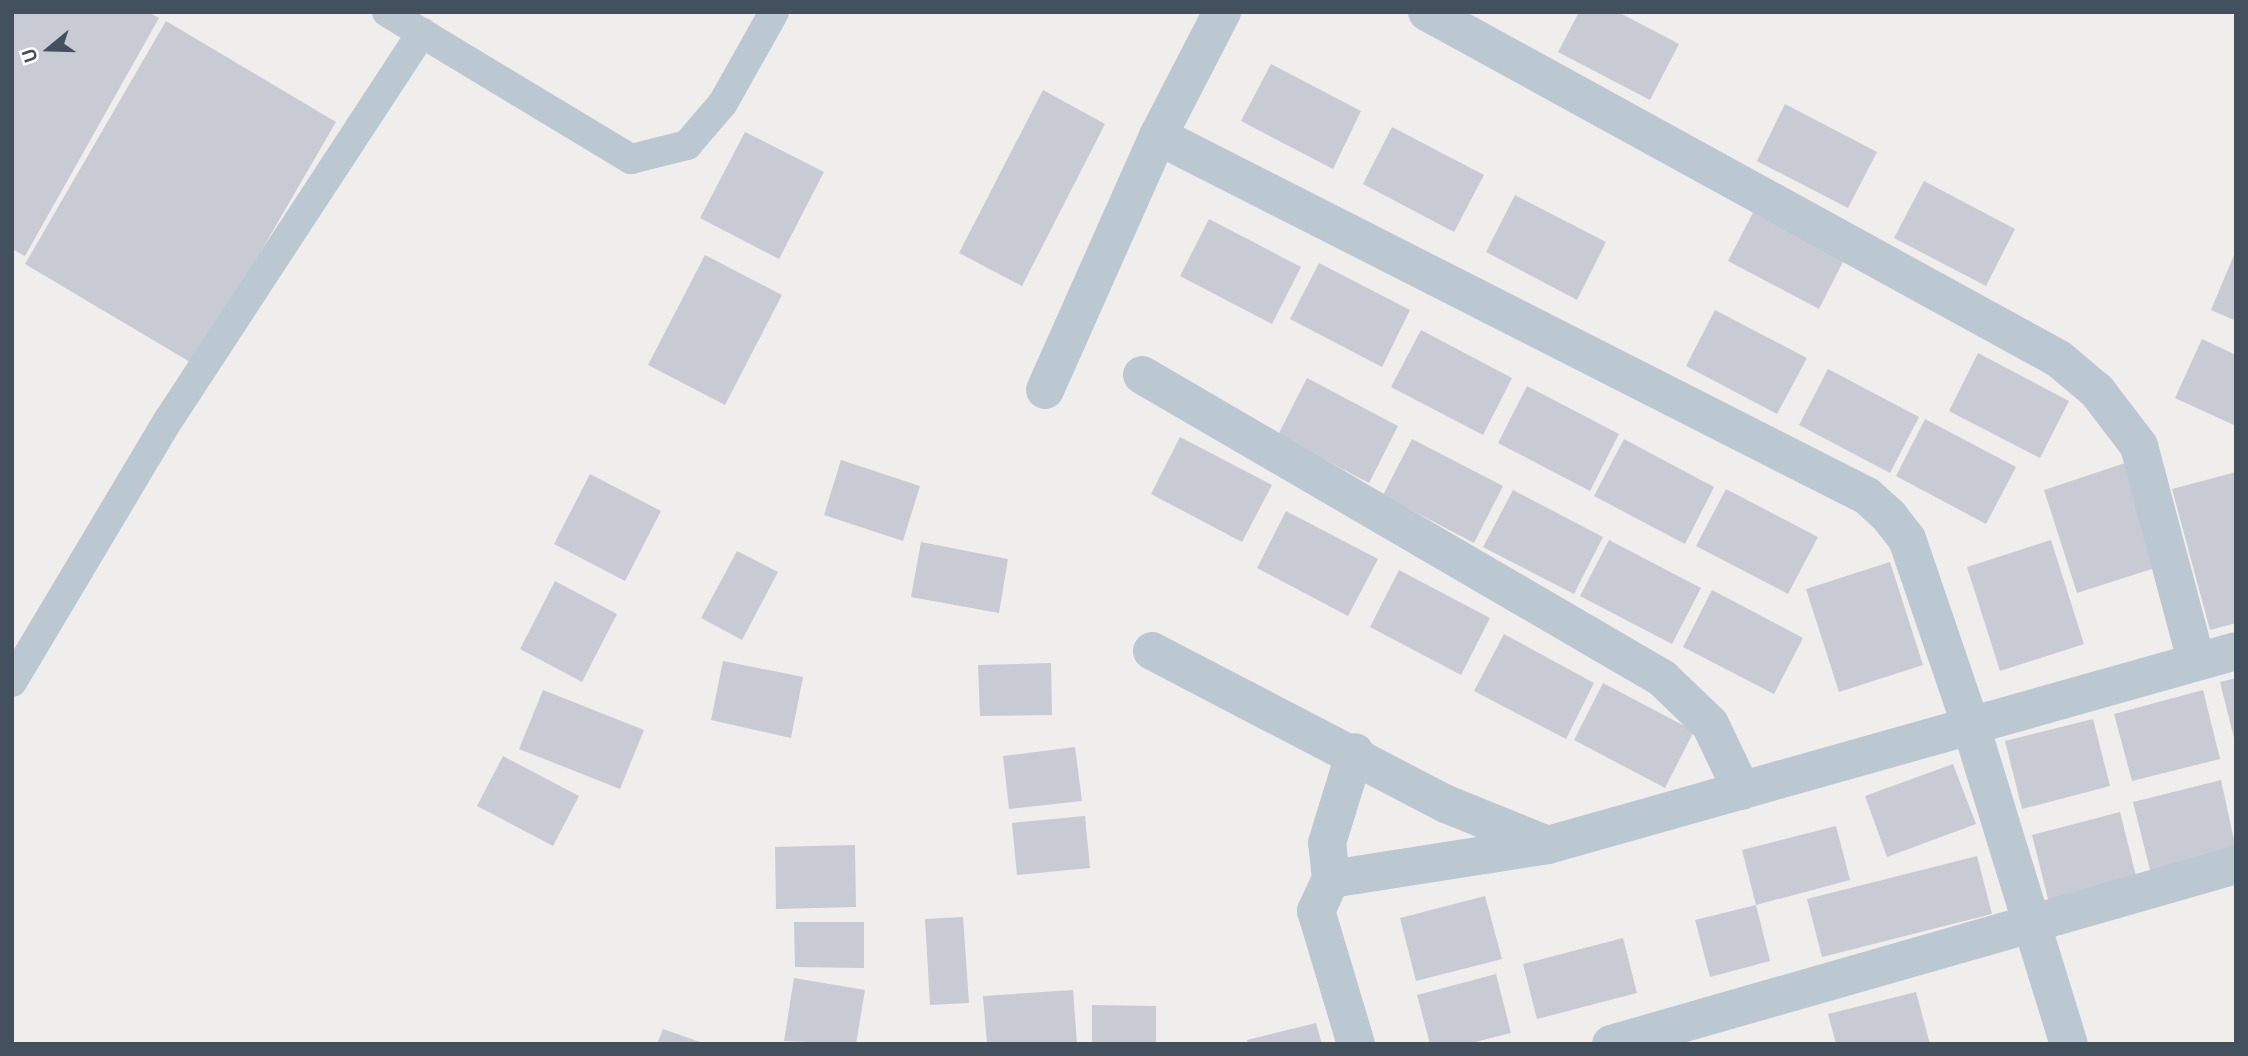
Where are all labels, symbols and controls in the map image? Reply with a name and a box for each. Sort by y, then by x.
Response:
north arrow [14,14,84,84]
text: U [17,46,42,66]

